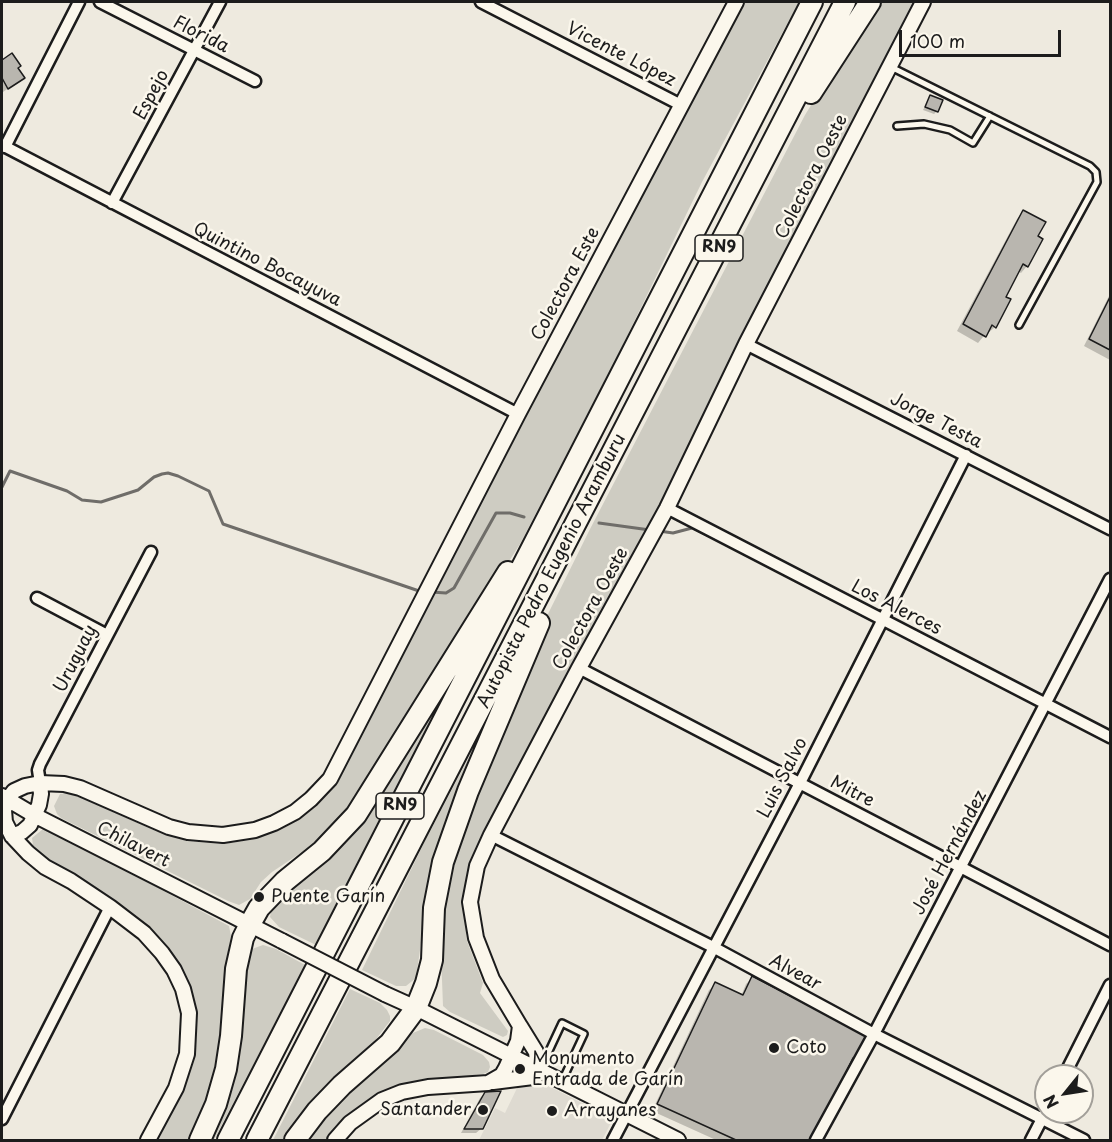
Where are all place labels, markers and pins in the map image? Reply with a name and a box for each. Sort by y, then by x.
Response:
place label: Puente Garín [271,886,385,908]
marker: Puente Garín [252,890,266,904]
place label: Coto [786,1037,827,1059]
marker: Coto [767,1041,781,1055]
place label: Monumento Entrada de Garín [532,1048,683,1090]
marker: Monumento Entrada de Garín [513,1062,527,1076]
place label: Santander [380,1099,471,1121]
place label: Arrayanes [564,1100,656,1122]
marker: Santander [476,1103,490,1117]
marker: Arrayanes [545,1104,559,1118]

